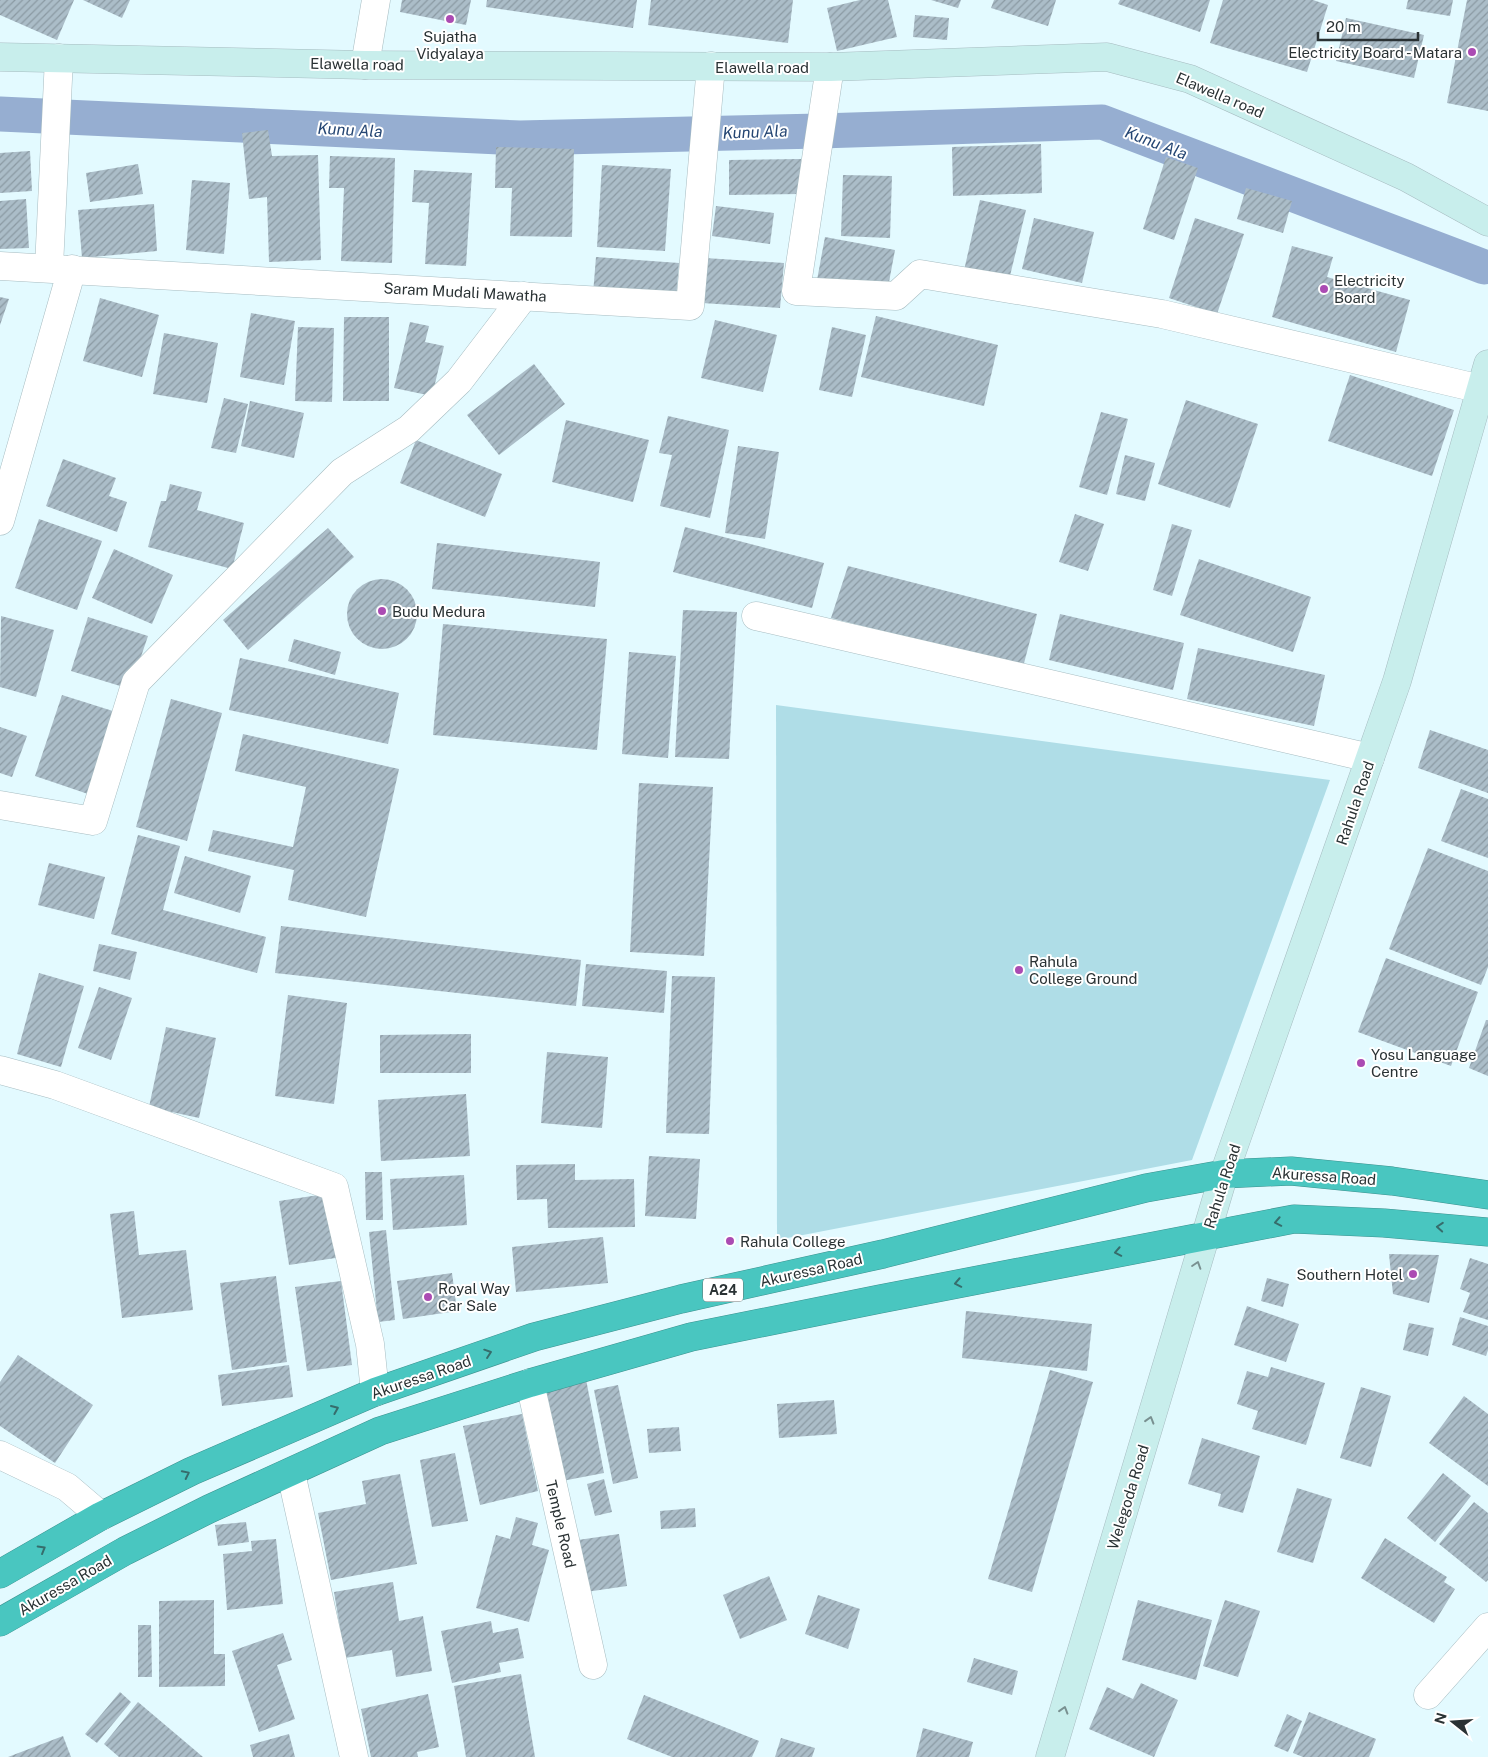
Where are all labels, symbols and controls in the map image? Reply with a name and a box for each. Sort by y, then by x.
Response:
scale bar [1318,10,1418,42]
marker: Sujatha Vidyalaya [444,13,456,25]
text: 20 m [1326,18,1361,35]
place label: Sujatha Vidyalaya [416,28,484,62]
place label: Electricity Board - Matara [1288,44,1462,61]
marker: Electricity Board - Matara [1466,46,1478,58]
street label: Elawella road [310,55,404,73]
street label: Elawella road [715,59,809,76]
street label: Elawella road [1174,69,1266,121]
water label: Kunu Ala [317,119,383,141]
water label: Kunu Ala [722,121,788,143]
water label: Kunu Ala [1122,122,1190,164]
place label: Electricity Board [1334,272,1405,306]
street label: Saram Mudali Mawatha [383,279,547,305]
marker: Electricity Board [1318,283,1330,295]
place label: Budu Medura [392,603,485,620]
marker: Budu Medura [376,605,388,617]
street label: Rahula Road [1333,759,1377,847]
place label: Rahula College Ground [1029,953,1137,987]
marker: Rahula College Ground [1013,964,1025,976]
place label: Yosu Language Centre [1371,1046,1477,1080]
marker: Yosu Language Centre [1355,1057,1367,1069]
street label: Rahula Road [1200,1142,1244,1230]
street label: Akuressa Road [1271,1164,1377,1188]
one-way arrow [1273,1216,1282,1227]
one-way arrow [1435,1221,1443,1232]
place label: Rahula College [740,1233,845,1250]
marker: Rahula College [724,1235,736,1247]
one-way arrow [1114,1247,1122,1257]
street label: Akuressa Road [758,1250,864,1290]
one-way arrow [1191,1261,1201,1269]
place label: Southern Hotel [1296,1266,1403,1283]
marker: Southern Hotel [1407,1268,1419,1280]
road number: A24 [703,1278,743,1302]
one-way arrow [954,1278,963,1288]
place label: Royal Way Car Sale [438,1280,510,1314]
marker: Royal Way Car Sale [422,1291,434,1303]
one-way arrow [483,1349,492,1359]
street label: Akuressa Road [369,1352,473,1402]
one-way arrow [330,1405,339,1416]
one-way arrow [1145,1417,1155,1425]
street label: Welegoda Road [1104,1443,1152,1551]
one-way arrow [181,1470,190,1480]
street label: Temple Road [543,1478,579,1570]
one-way arrow [37,1546,46,1556]
street label: Akuressa Road [15,1552,115,1618]
north arrow [1428,1697,1478,1747]
one-way arrow [1059,1707,1069,1715]
text: N [1431,1711,1450,1726]

